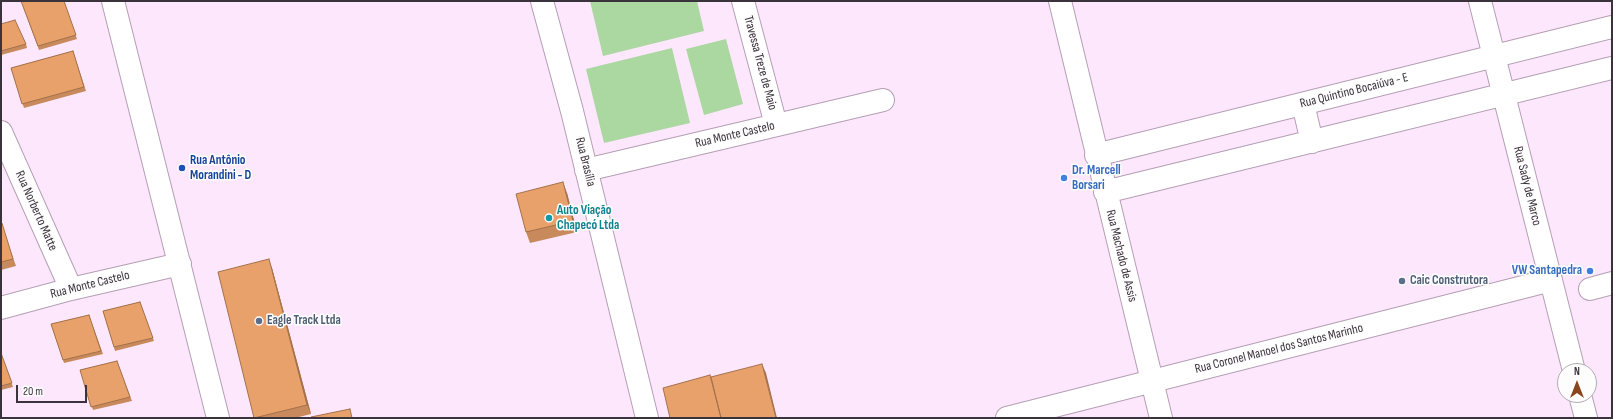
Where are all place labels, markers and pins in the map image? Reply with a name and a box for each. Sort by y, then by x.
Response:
place label: Rua Antônio Morandini - D [190,153,251,184]
marker: Rua Antônio Morandini - D [177,163,187,173]
place label: Dr. Marcell Borsari [1072,163,1121,194]
marker: Dr. Marcell Borsari [1059,173,1069,183]
place label: Auto Viação Chapecó Ltda [557,203,619,234]
marker: Auto Viação Chapecó Ltda [544,213,554,223]
place label: VW Santapedra [1512,263,1582,279]
marker: VW Santapedra [1585,266,1595,276]
place label: Caic Construtora [1410,273,1488,289]
marker: Caic Construtora [1397,276,1407,286]
place label: Eagle Track Ltda [267,313,341,329]
marker: Eagle Track Ltda [254,316,264,326]

